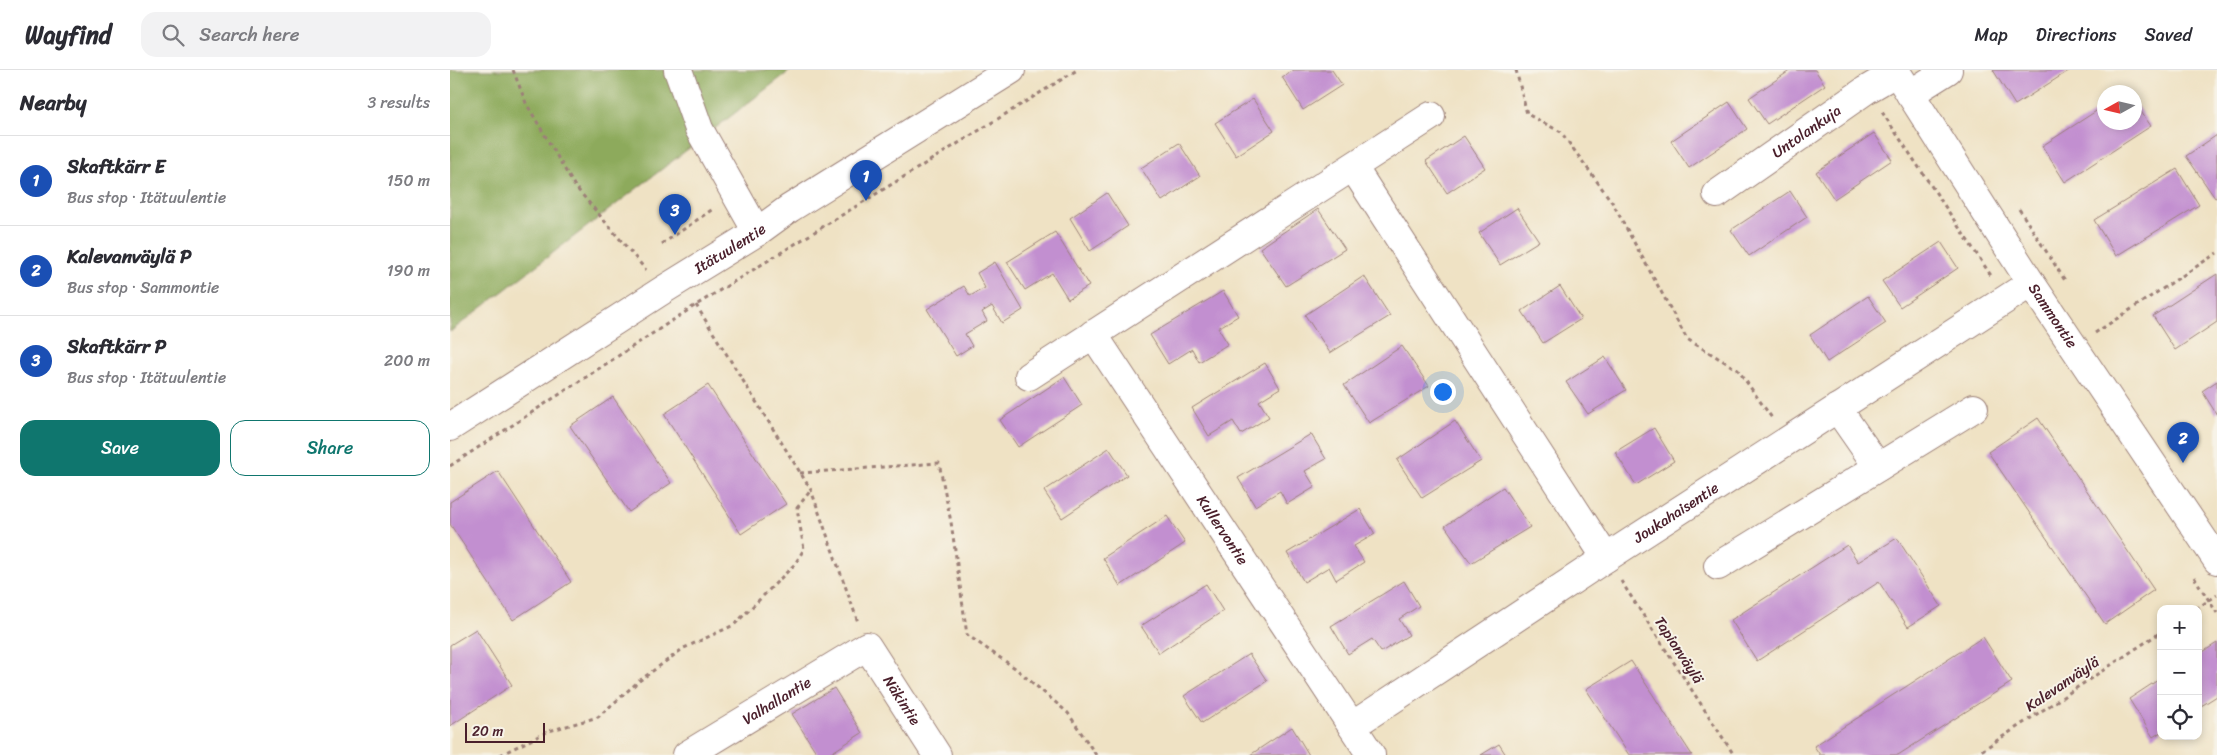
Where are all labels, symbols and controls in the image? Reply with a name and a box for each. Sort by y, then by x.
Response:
search box [141,12,491,57]
text: Wayfind [25,14,111,56]
text: Search here [199,18,299,51]
text: Map [1975,19,2008,51]
text: Directions [2036,19,2117,51]
text: Saved [2145,19,2192,51]
icon: search [159,21,187,49]
text: Nearby [20,84,86,122]
north arrow [2097,85,2142,130]
text: 3 results [367,88,430,117]
street label: Untolankuja [1766,98,1847,165]
text: Skaftkärr E [67,150,165,183]
pin: 1 [850,160,882,201]
text: 1 [33,166,39,195]
text: 150 m [387,166,430,195]
text: Bus stop · Itätuulentie [67,183,226,212]
pin: 3 [659,194,691,235]
street label: Itätuulentie [688,216,772,281]
text: Kalevanväylä P [67,240,192,273]
text: 2 [31,256,41,285]
text: 190 m [387,256,430,285]
text: Bus stop · Sammontie [67,273,219,302]
street label: Sammontie [2021,278,2085,354]
text: Skaftkärr P [67,330,166,363]
text: 3 [32,346,40,375]
text: 200 m [384,346,430,375]
text: Bus stop · Itätuulentie [67,363,226,392]
your location [1430,379,1456,405]
button: Save [20,420,220,476]
button: Share [230,420,430,476]
pin: 2 [2167,422,2199,463]
street label: Joukahaisentie [1627,475,1724,551]
street label: Kullervontie [1190,490,1256,571]
map controls [2157,605,2202,740]
button: + [2157,605,2202,650]
street label: Tapionväylä [1647,611,1711,689]
street label: Kalevanväylä [2019,649,2105,719]
button: − [2157,650,2202,695]
street label: Valhallantie [737,669,817,732]
street label: Näkintie [876,670,928,731]
button: locate [2157,695,2202,740]
text: 20 m [472,719,503,744]
scale bar [465,720,545,743]

